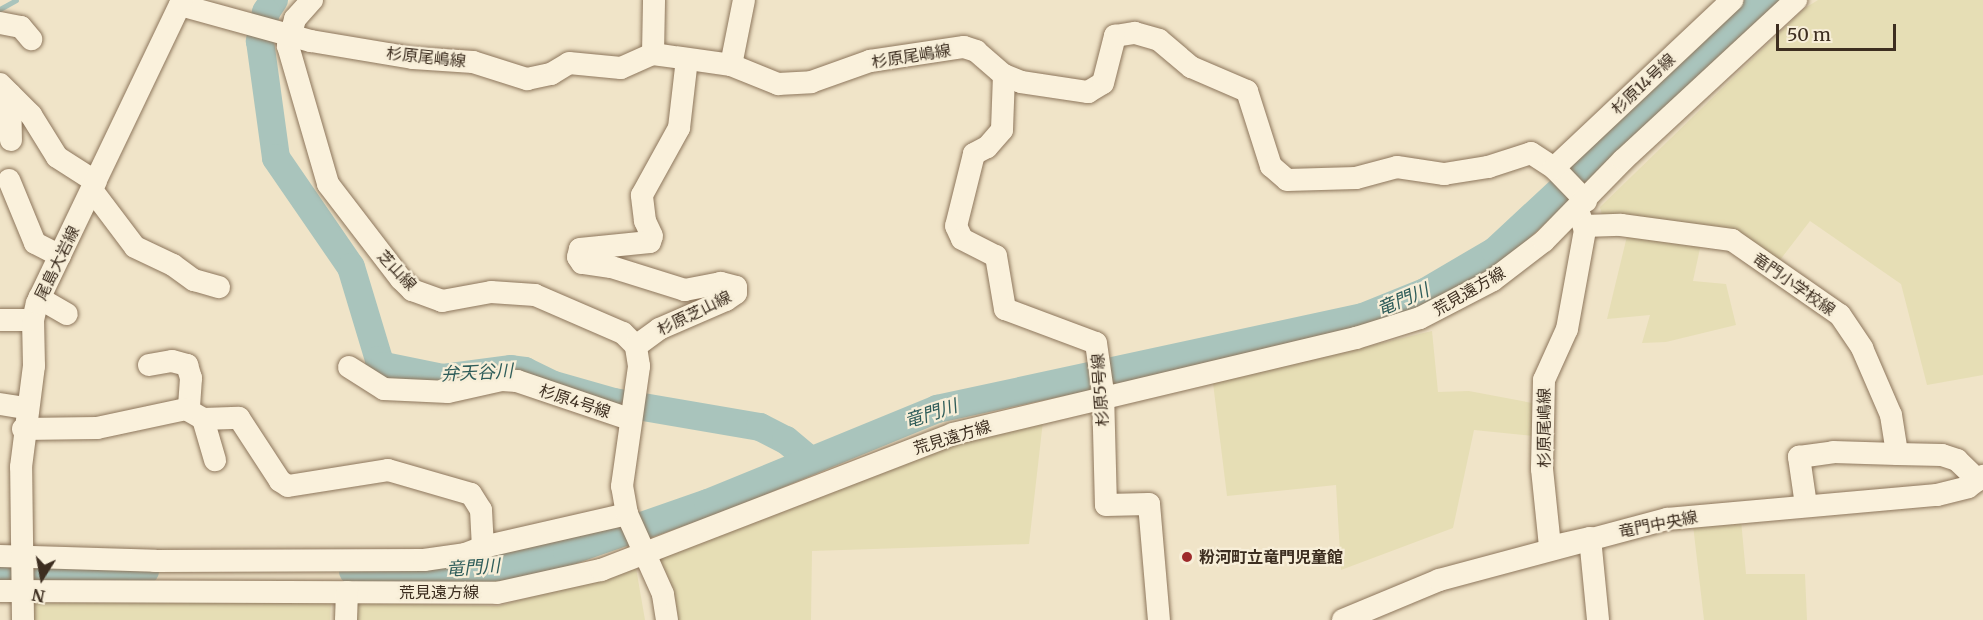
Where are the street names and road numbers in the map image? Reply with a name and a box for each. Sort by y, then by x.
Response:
street label: 杉原尾嶋線 [870,40,952,72]
street label: 杉原尾嶋線 [385,43,467,71]
street label: 杉原14号線 [1607,50,1679,118]
street label: 尾島大岩線 [31,223,83,303]
street label: 芝山線 [374,246,420,294]
street label: 竜門小学校線 [1749,249,1839,319]
street label: 荒見遠方線 [1430,263,1508,319]
street label: 杉原芝山線 [654,287,734,339]
street label: 杉原5号線 [1088,353,1112,427]
street label: 杉原4号線 [537,380,613,422]
street label: 杉原尾嶋線 [1534,388,1554,468]
street label: 荒見遠方線 [911,416,993,458]
street label: 竜門中央線 [1617,507,1699,541]
street label: 荒見遠方線 [399,582,479,602]

